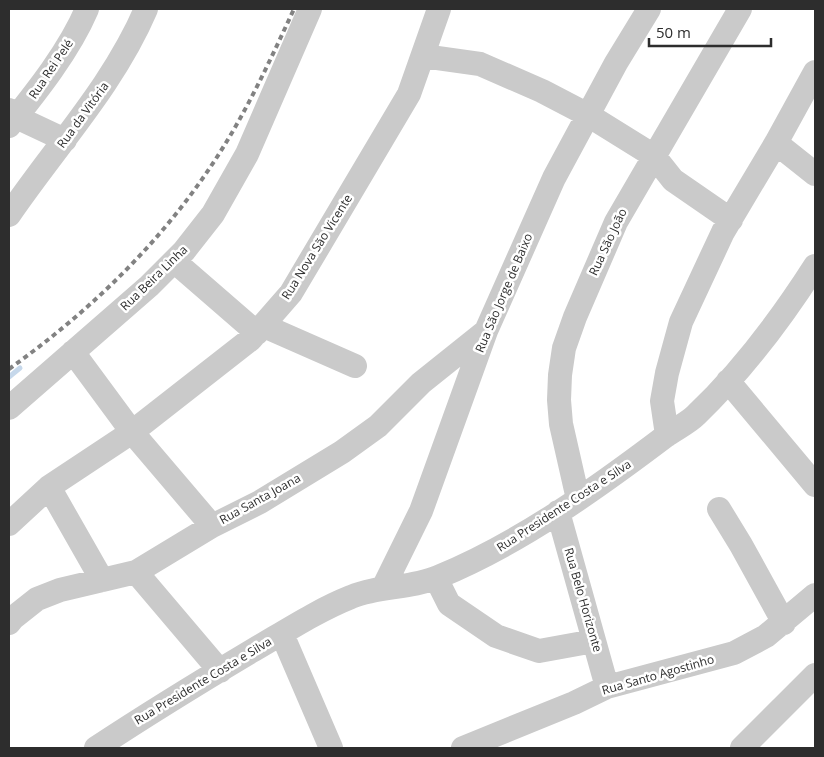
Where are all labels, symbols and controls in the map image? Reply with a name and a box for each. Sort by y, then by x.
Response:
scale bar [649,15,772,47]
text: 50 m [656,22,691,42]
street label: Rua Rei Pelé [24,35,77,102]
street label: Rua da Vitória [53,78,112,151]
street label: Rua Nova São Vicente [277,191,356,303]
street label: Rua São João [585,205,631,278]
street label: Rua São Jorge de Baixo [471,231,536,355]
street label: Rua Beira Linha [116,241,191,314]
street label: Rua Presidente Costa e Silva [493,456,634,556]
street label: Rua Santa Joana [216,469,303,528]
street label: Rua Belo Horizonte [560,546,607,654]
street label: Rua Presidente Costa e Silva [131,633,275,728]
street label: Rua Santo Agostinho [600,650,716,699]

